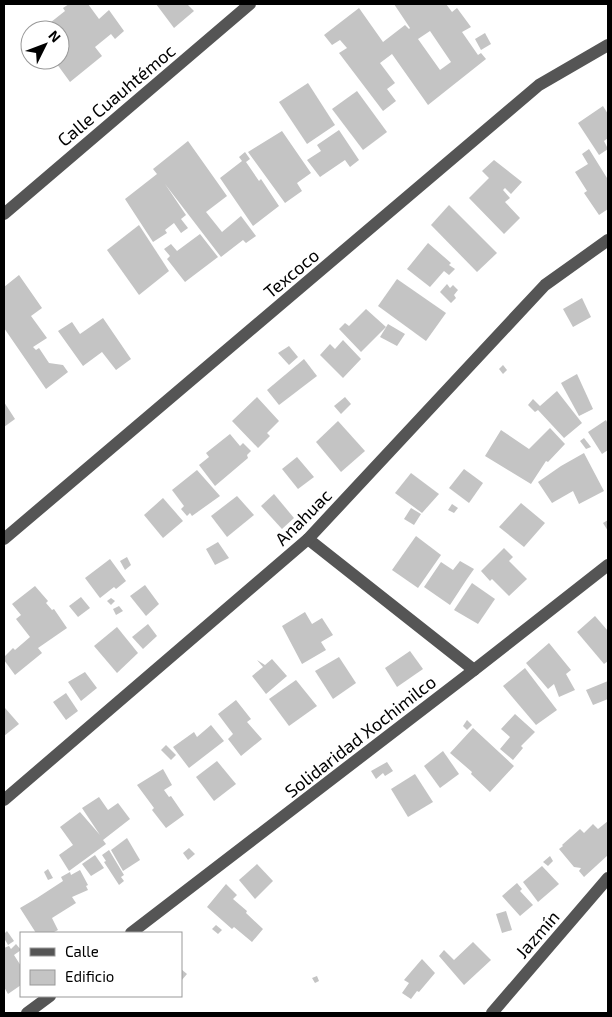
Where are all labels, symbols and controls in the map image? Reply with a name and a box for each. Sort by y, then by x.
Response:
north arrow [20,20,70,70]
text: N [45,27,65,45]
street label: Calle Cuauhtémoc [53,39,180,151]
street label: Texcoco [259,244,323,302]
street label: Anahuac [270,484,336,550]
street label: Solidaridad Xochimilco [280,670,440,802]
street label: Jazmín [510,906,564,962]
legend [20,932,182,997]
text: Calle [65,942,99,960]
text: Edificio [65,967,114,985]

